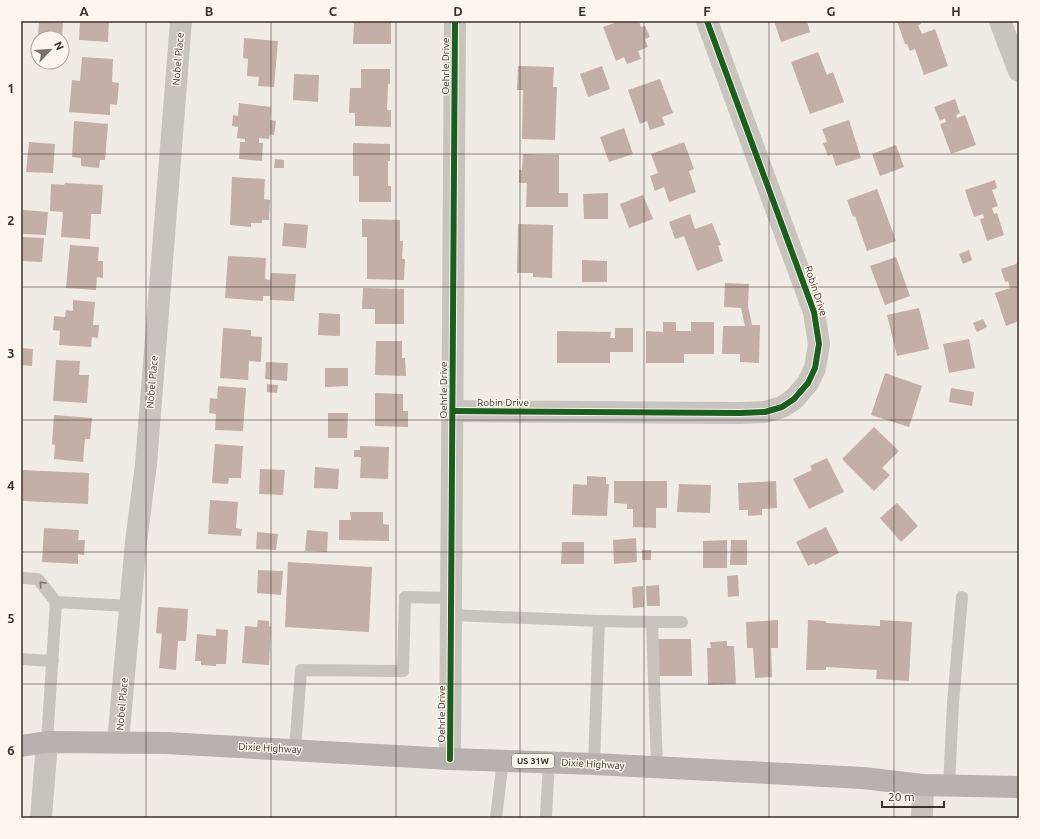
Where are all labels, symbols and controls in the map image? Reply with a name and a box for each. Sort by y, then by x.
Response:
text: A [79,4,89,18]
text: B [205,4,214,18]
text: C [329,4,338,18]
text: D [453,4,463,18]
text: E [578,4,586,18]
text: F [703,4,711,18]
text: G [827,4,836,18]
text: H [951,4,961,18]
north arrow [30,30,70,70]
street label: Nobel Place [170,32,186,86]
street label: Oehrle Drive [440,38,451,94]
text: N [52,40,66,52]
text: 1 [7,81,15,95]
text: 2 [7,213,15,227]
street label: Robin Drive [803,265,829,317]
text: 3 [7,346,15,360]
street label: Nobel Place [144,355,160,409]
street label: Oehrle Drive [438,362,449,418]
street label: Robin Drive [477,397,529,408]
text: 4 [7,478,15,492]
one-way arrow [39,581,46,589]
text: 5 [7,611,15,625]
street label: Nobel Place [114,677,130,731]
street label: Oehrle Drive [436,686,447,742]
street label: Dixie Highway [238,741,302,755]
text: 6 [7,743,15,757]
road number: US 31W [512,754,554,768]
street label: Dixie Highway [561,757,625,771]
scale bar [882,783,944,809]
text: 20 m [888,790,915,803]

